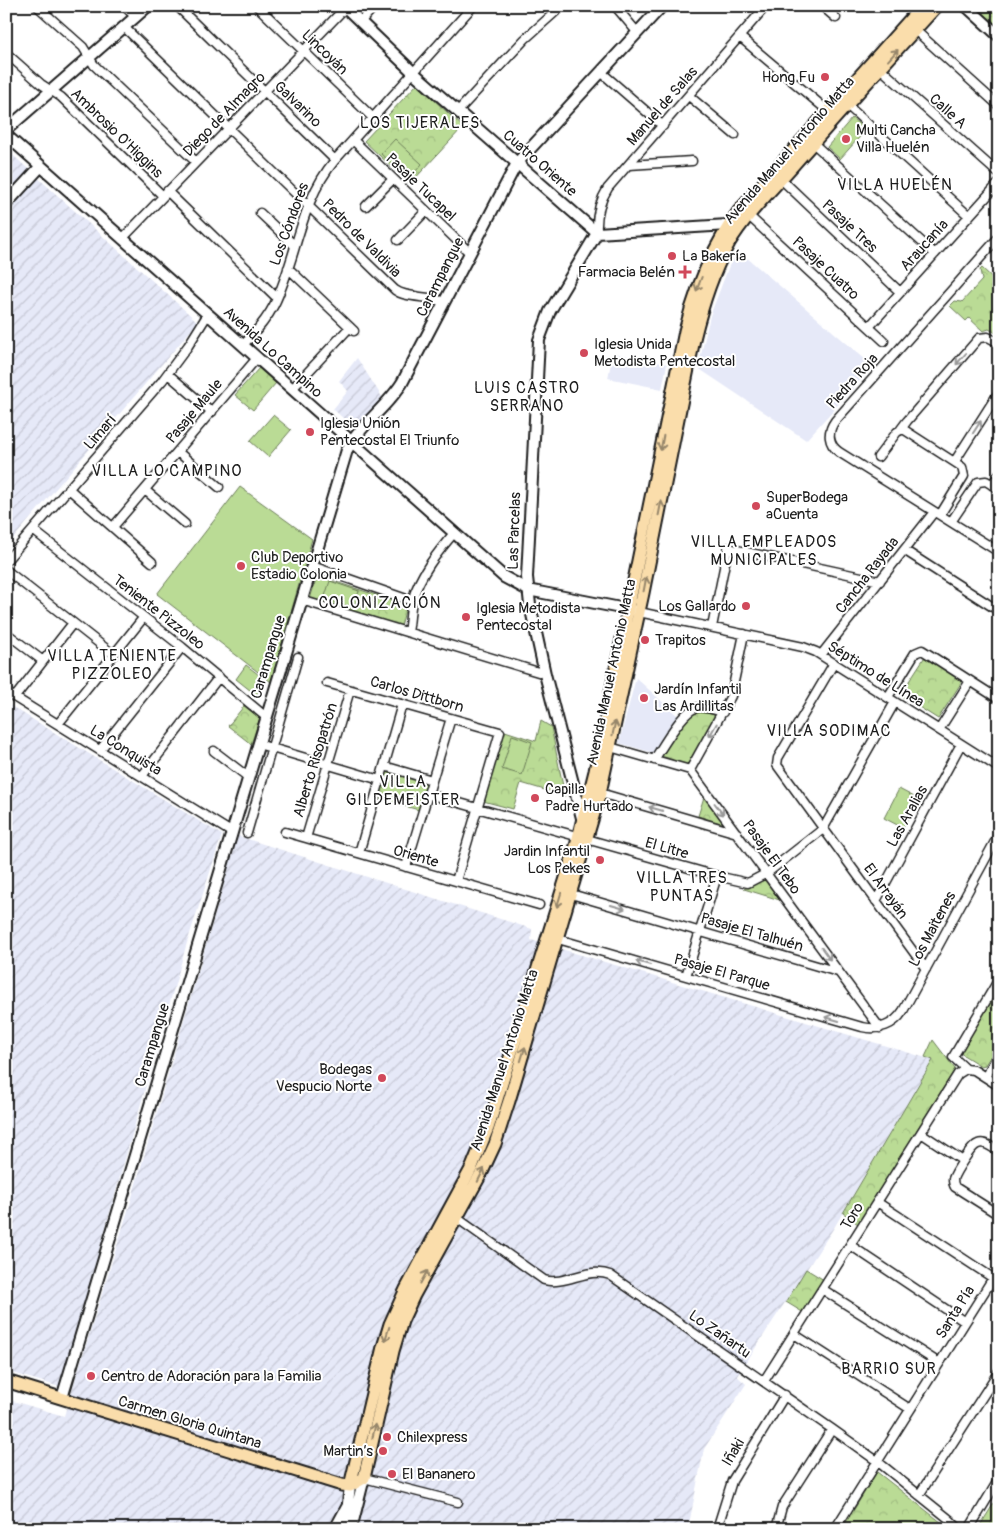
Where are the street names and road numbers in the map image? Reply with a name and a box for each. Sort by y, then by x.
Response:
street label: Lincoyán [298,26,352,79]
street label: Manuel de Salas [623,63,702,150]
street label: Diego de Almagro [179,68,270,161]
street label: Avenida Manuel Antonio Matta [720,72,859,228]
street label: Galvarino [270,77,325,132]
street label: Ambrosio O'Higgins [66,84,167,182]
street label: Calle A [925,90,970,133]
street label: Cuatro Oriente [499,126,581,201]
street label: Pasaje Tucapel [382,149,460,226]
street label: Los Cóndores [266,180,313,268]
street label: Pedro de Valdivia [318,195,405,282]
street label: Pasaje Tres [818,196,882,257]
street label: Araucanía [896,216,953,275]
street label: Pasaje Cuatro [788,232,863,304]
street label: Carampangue [412,234,469,320]
street label: Avenida Lo Campino [219,303,326,402]
street label: Piedra Roja [822,350,882,413]
street label: Pasaje Maule [162,375,227,447]
street label: Limarí [80,411,121,454]
street label: Las Parcelas [504,492,525,570]
street label: Cancha Rayada [831,533,903,618]
street label: Teniente Pizzoleo [109,571,208,654]
street label: Avenida Manuel Antonio Matta [582,577,641,767]
street label: Carampangue [247,612,290,701]
street label: Séptimo de Línea [824,637,928,712]
street label: Carlos Dittborn [368,672,466,717]
street label: Alberto Risopatrón [289,701,342,820]
street label: La Conquista [86,721,165,780]
street label: Las Aralias [883,782,932,850]
street label: Pasaje El Tebo [738,816,805,898]
street label: El Litre [643,833,691,864]
street label: Oriente [391,841,441,872]
street label: El Arrayán [859,860,912,923]
street label: Los Maitenes [905,888,960,970]
street label: Pasaje El Talhuén [698,909,805,956]
street label: Pasaje El Parque [672,950,773,995]
street label: Avenida Manuel Antonio Matta [466,967,543,1153]
street label: Carampangue [131,1000,174,1089]
street label: Toro [837,1199,868,1234]
street label: Santa Pía [932,1282,979,1342]
street label: Lo Zañartu [685,1306,754,1363]
street label: Carmen Gloria Quintana [116,1392,264,1453]
street label: Iñaki [718,1435,749,1469]

